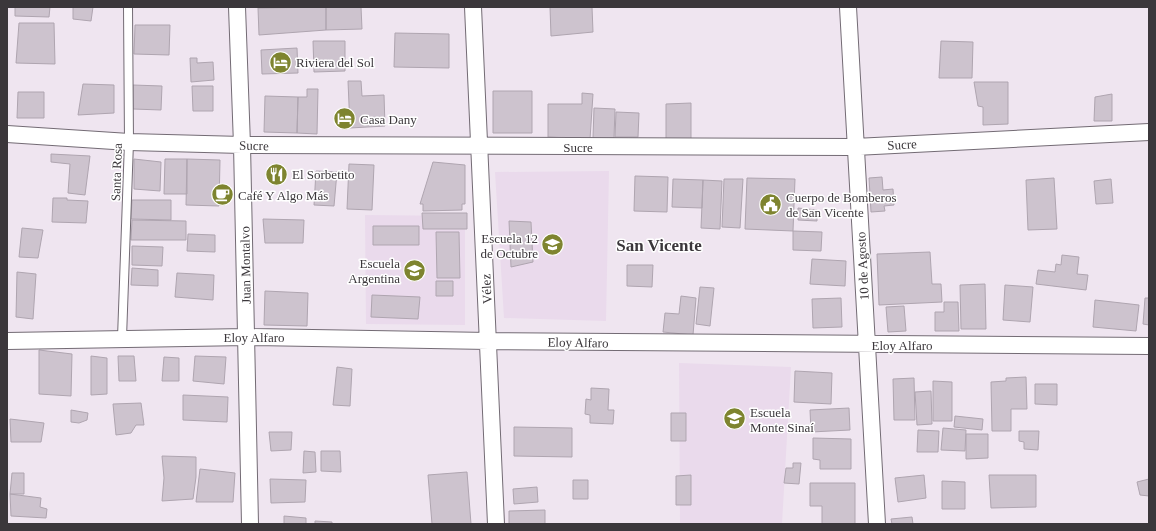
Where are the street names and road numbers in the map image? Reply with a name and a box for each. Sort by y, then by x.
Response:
street label: Sucre [887,136,917,153]
street label: Sucre [239,138,269,153]
street label: Sucre [563,140,593,155]
street label: Santa Rosa [108,142,125,201]
street label: Juan Montalvo [237,226,254,304]
street label: 10 de Agosto [853,231,872,301]
street label: Vélez [478,273,495,305]
street label: Eloy Alfaro [223,330,285,345]
street label: Eloy Alfaro [547,334,609,351]
street label: Eloy Alfaro [871,338,933,353]

